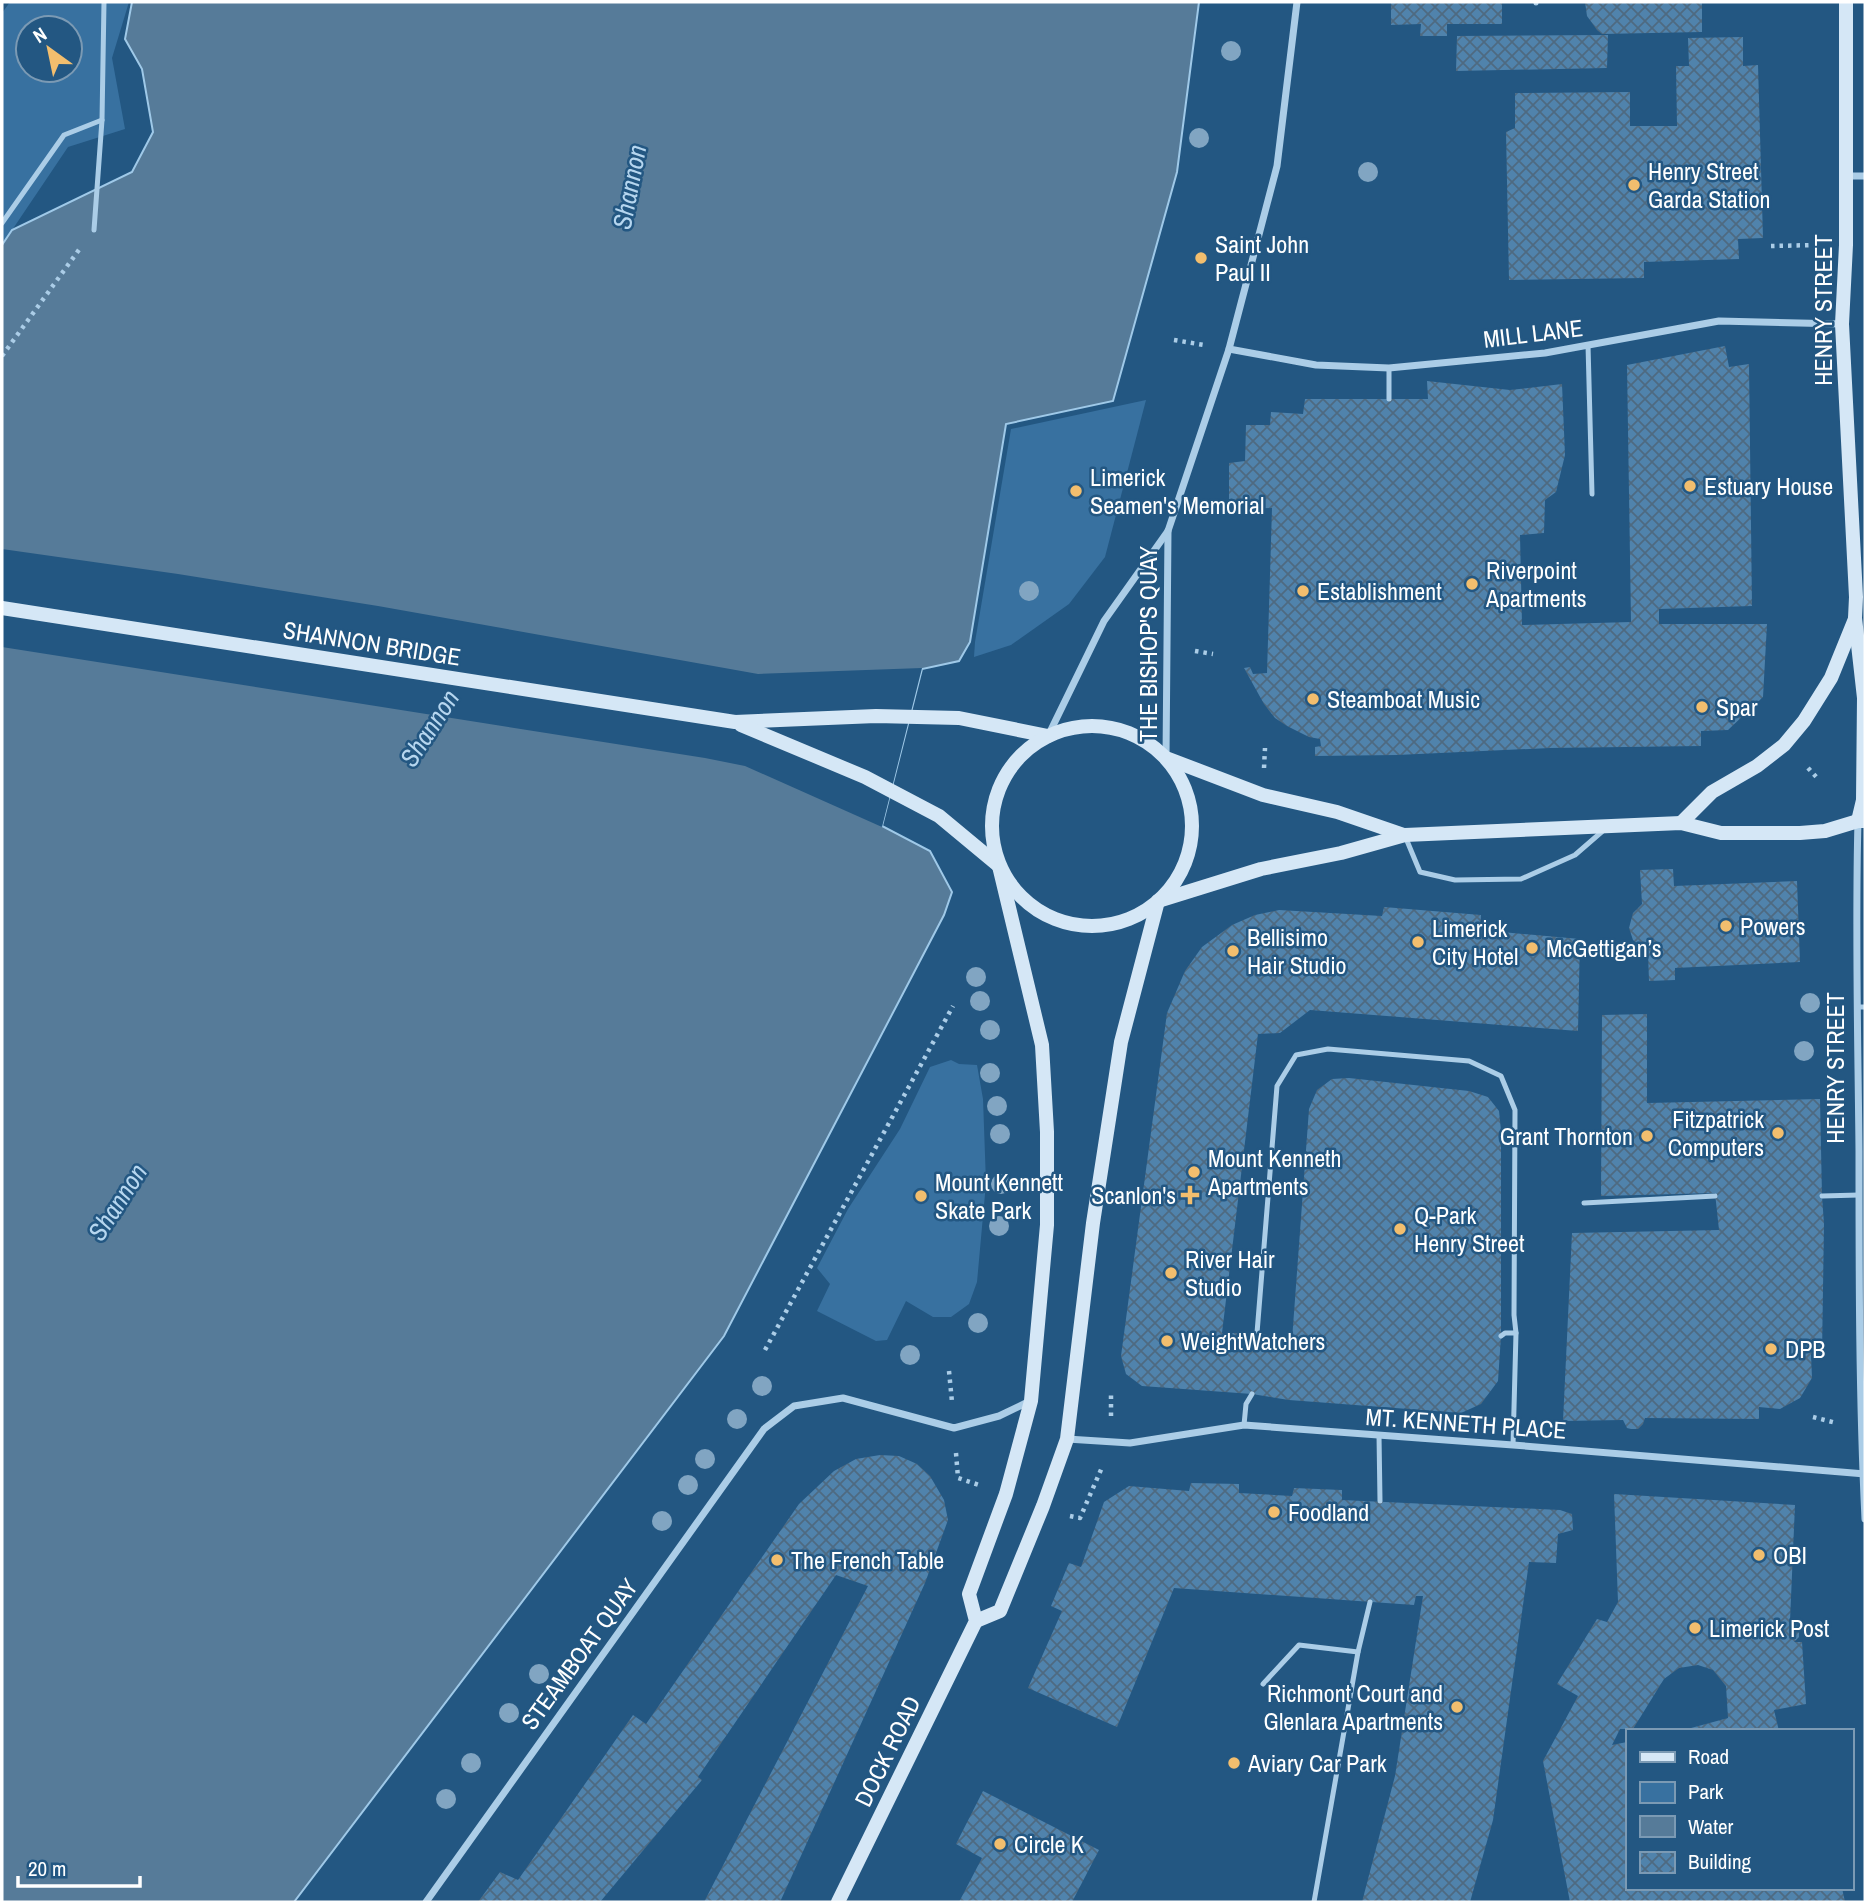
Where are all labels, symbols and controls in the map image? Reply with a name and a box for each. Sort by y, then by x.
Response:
north arrow [14,14,84,84]
text: N [28,21,52,49]
water label: Shannon [604,142,654,232]
place label: Henry Street Garda Station [1648,155,1771,215]
marker: Henry Street Garda Station [1626,177,1642,193]
place label: Saint John Paul II [1215,228,1309,288]
street label: HENRY STREET [1807,234,1839,386]
marker: Saint John Paul II [1193,250,1209,266]
street label: MILL LANE [1481,311,1585,355]
place label: Limerick Seamen's Memorial [1090,461,1264,521]
place label: Estuary House [1704,470,1833,502]
marker: Estuary House [1682,478,1698,494]
marker: Limerick Seamen's Memorial [1068,483,1084,499]
street label: THE BISHOP'S QUAY [1132,546,1164,742]
place label: Riverpoint Apartments [1485,554,1587,614]
place label: Establishment [1317,575,1442,607]
marker: Riverpoint Apartments [1464,576,1480,592]
marker: Establishment [1295,583,1311,599]
street label: SHANNON BRIDGE [281,613,463,673]
water label: Shannon [391,683,467,773]
place label: Steamboat Music [1327,683,1480,715]
marker: Steamboat Music [1305,691,1321,707]
place label: Spar [1716,691,1758,723]
marker: Spar [1694,699,1710,715]
place label: Powers [1740,910,1806,942]
place label: Limerick City Hotel [1432,912,1518,972]
marker: Powers [1718,918,1734,934]
place label: Bellisimo Hair Studio [1247,921,1347,981]
place label: McGettigan’s [1546,932,1662,964]
marker: Limerick City Hotel [1410,934,1426,950]
marker: McGettigan’s [1524,940,1540,956]
marker: Bellisimo Hair Studio [1225,943,1241,959]
street label: HENRY STREET [1819,992,1851,1144]
place label: Fitzpatrick Computers [1668,1103,1764,1163]
place label: Grant Thornton [1500,1120,1633,1152]
marker: Fitzpatrick Computers [1770,1125,1786,1141]
marker: Grant Thornton [1639,1128,1655,1144]
place label: Mount Kenneth Apartments [1207,1142,1342,1202]
water label: Shannon [79,1157,155,1247]
marker: Mount Kenneth Apartments [1186,1164,1202,1180]
place label: Mount Kennett Skate Park [935,1166,1064,1226]
place label: Scanlon's [1091,1179,1176,1211]
marker: Scanlon's [1182,1187,1198,1203]
marker: Mount Kennett Skate Park [913,1188,929,1204]
place label: Q-Park Henry Street [1414,1199,1525,1259]
marker: Q-Park Henry Street [1392,1221,1408,1237]
place label: River Hair Studio [1185,1243,1275,1303]
marker: River Hair Studio [1163,1265,1179,1281]
place label: WeightWatchers [1181,1325,1325,1357]
marker: WeightWatchers [1159,1333,1175,1349]
place label: DPB [1785,1333,1825,1365]
marker: DPB [1763,1341,1779,1357]
street label: MT. KENNETH PLACE [1365,1400,1567,1446]
place label: Foodland [1288,1496,1369,1528]
marker: Foodland [1266,1504,1282,1520]
place label: OBI [1773,1539,1807,1571]
place label: The French Table [791,1544,944,1576]
marker: OBI [1751,1547,1767,1563]
marker: The French Table [769,1552,785,1568]
street label: STEAMBOAT QUAY [513,1572,645,1736]
place label: Limerick Post [1709,1612,1830,1644]
marker: Limerick Post [1687,1620,1703,1636]
place label: Richmont Court and Glenlara Apartments [1264,1677,1443,1737]
street label: DOCK ROAD [846,1690,928,1812]
marker: Richmont Court and Glenlara Apartments [1449,1699,1465,1715]
legend [1626,1729,1853,1890]
text: Road [1688,1742,1729,1771]
place label: Aviary Car Park [1247,1747,1387,1779]
marker: Aviary Car Park [1226,1755,1242,1771]
text: Park [1688,1777,1724,1806]
text: Water [1688,1812,1734,1841]
place label: Circle K [1014,1828,1084,1860]
marker: Circle K [992,1836,1008,1852]
scale bar [18,1844,140,1888]
text: Building [1688,1847,1752,1876]
text: 20 m [28,1854,66,1883]

